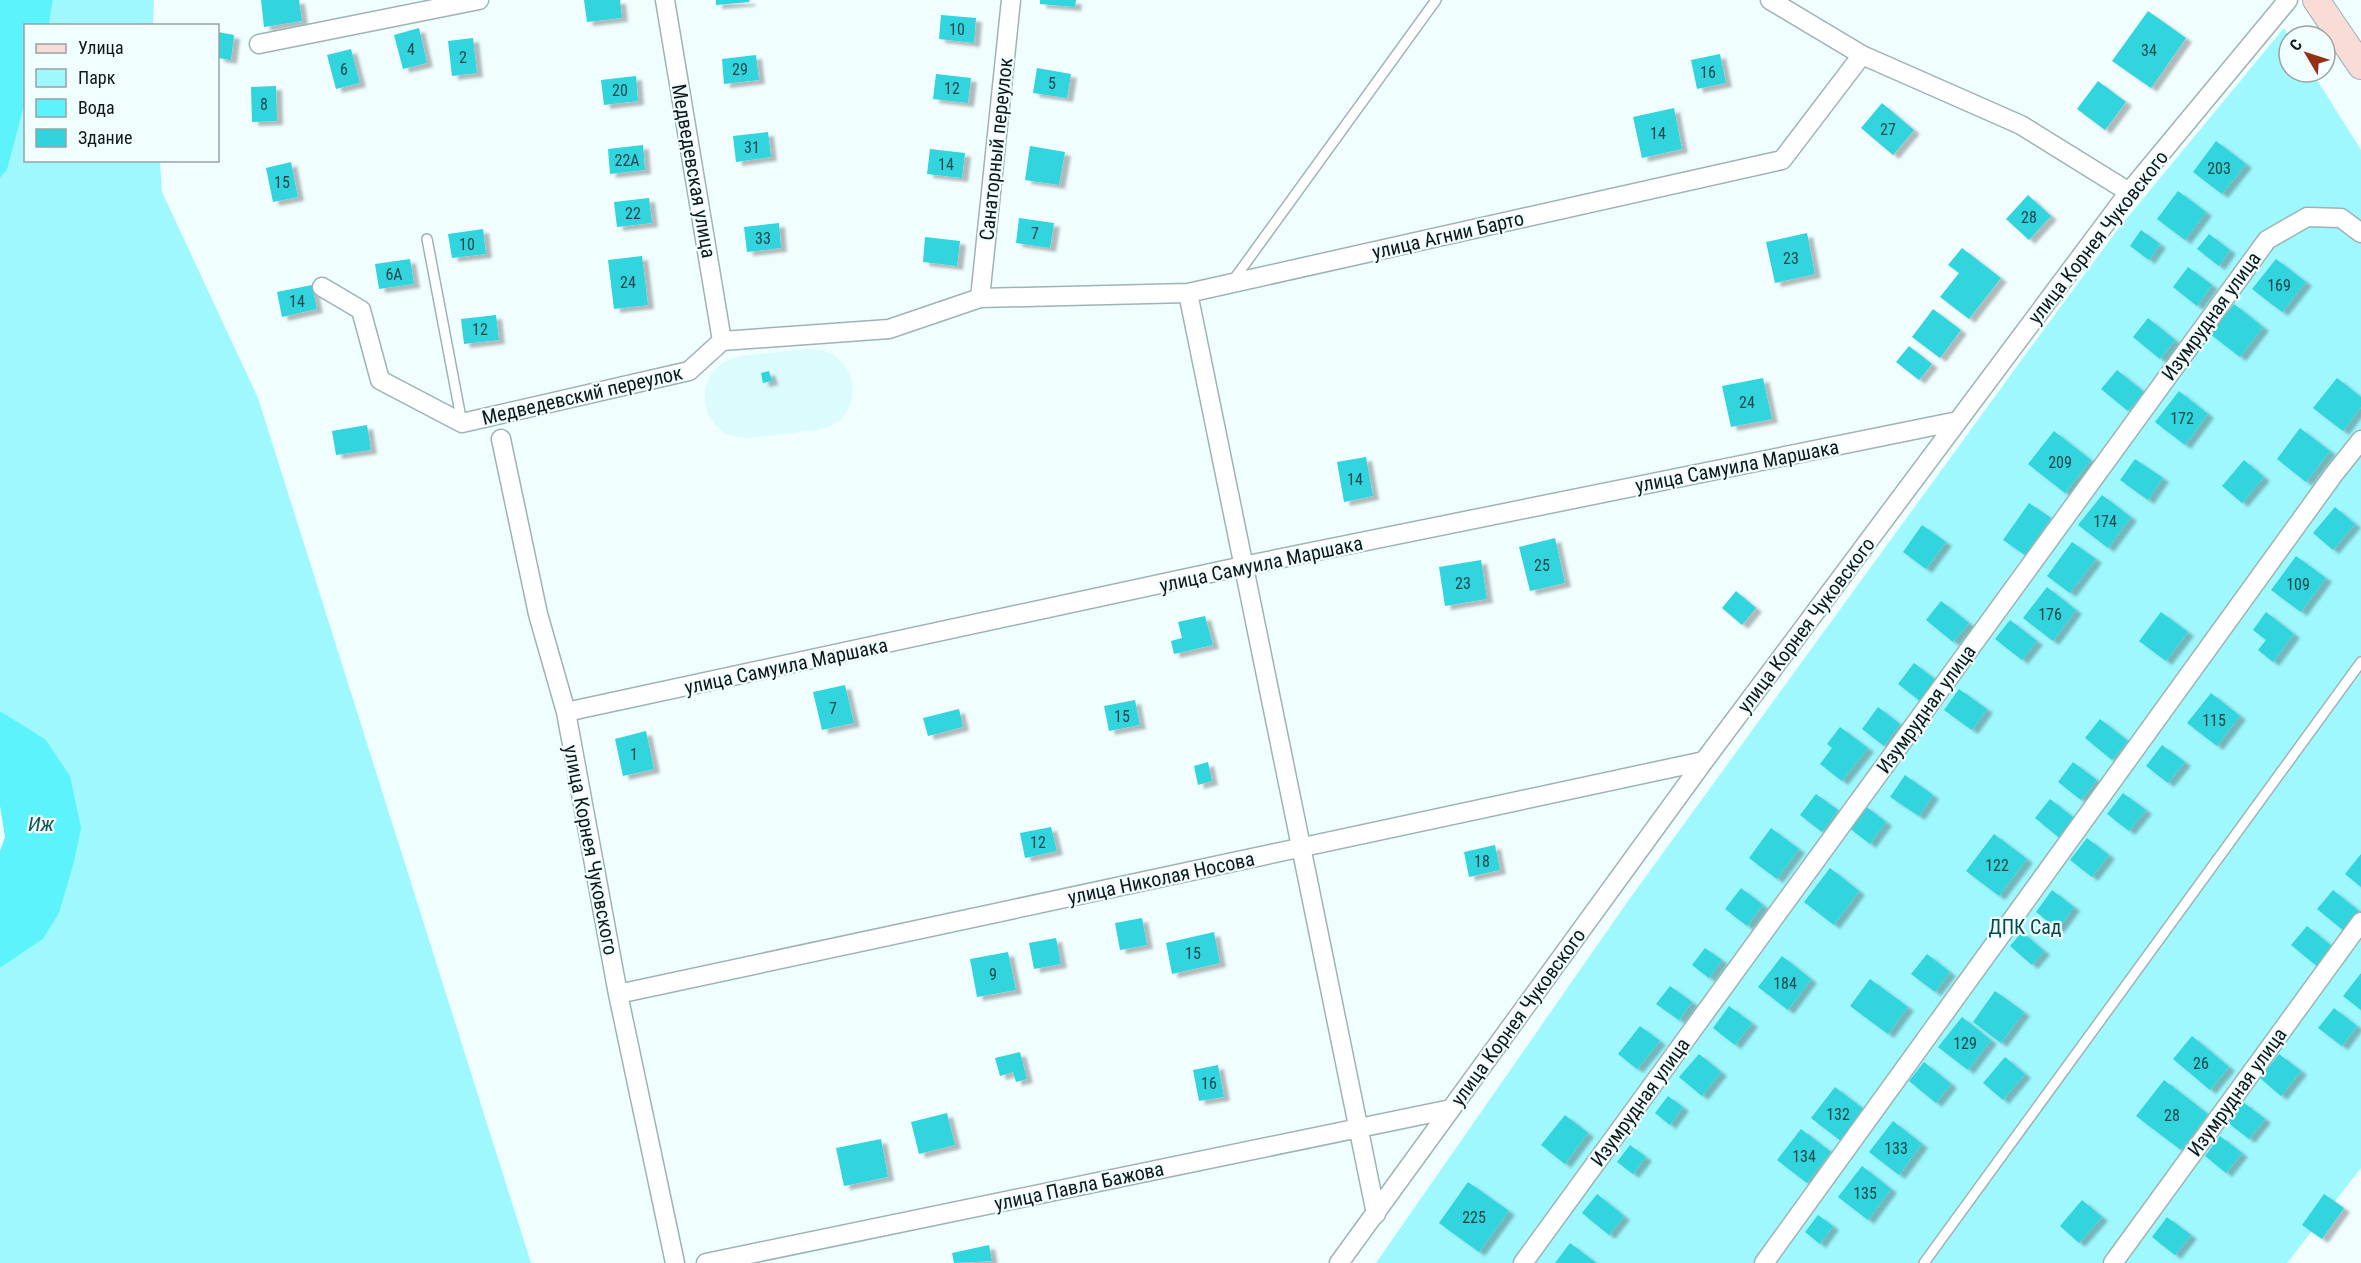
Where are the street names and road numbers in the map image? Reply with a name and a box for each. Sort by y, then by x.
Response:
street label: Санаторный переулок [974,56,1018,242]
street label: Медведевская улица [667,82,721,260]
street label: улица Корнея Чуковского [2023,146,2173,328]
street label: улица Агнии Барто [1370,206,1526,264]
street label: Изумрудная улица [2156,247,2266,385]
street label: Медведевский переулок [479,360,685,430]
street label: улица Самуила Маршака [1633,434,1841,498]
street label: улица Самуила Маршака [1157,531,1365,597]
street label: улица Корнея Чуковского [1732,533,1880,717]
street label: улица Самуила Маршака [682,633,890,699]
street label: Изумрудная улица [1871,640,1981,778]
street label: улица Корнея Чуковского [559,743,623,957]
street label: улица Николая Носова [1065,846,1257,910]
street label: улица Корнея Чуковского [1446,924,1590,1110]
street label: Изумрудная улица [2182,1023,2292,1161]
street label: Изумрудная улица [1585,1033,1695,1171]
street label: улица Павла Бажова [992,1156,1166,1216]

